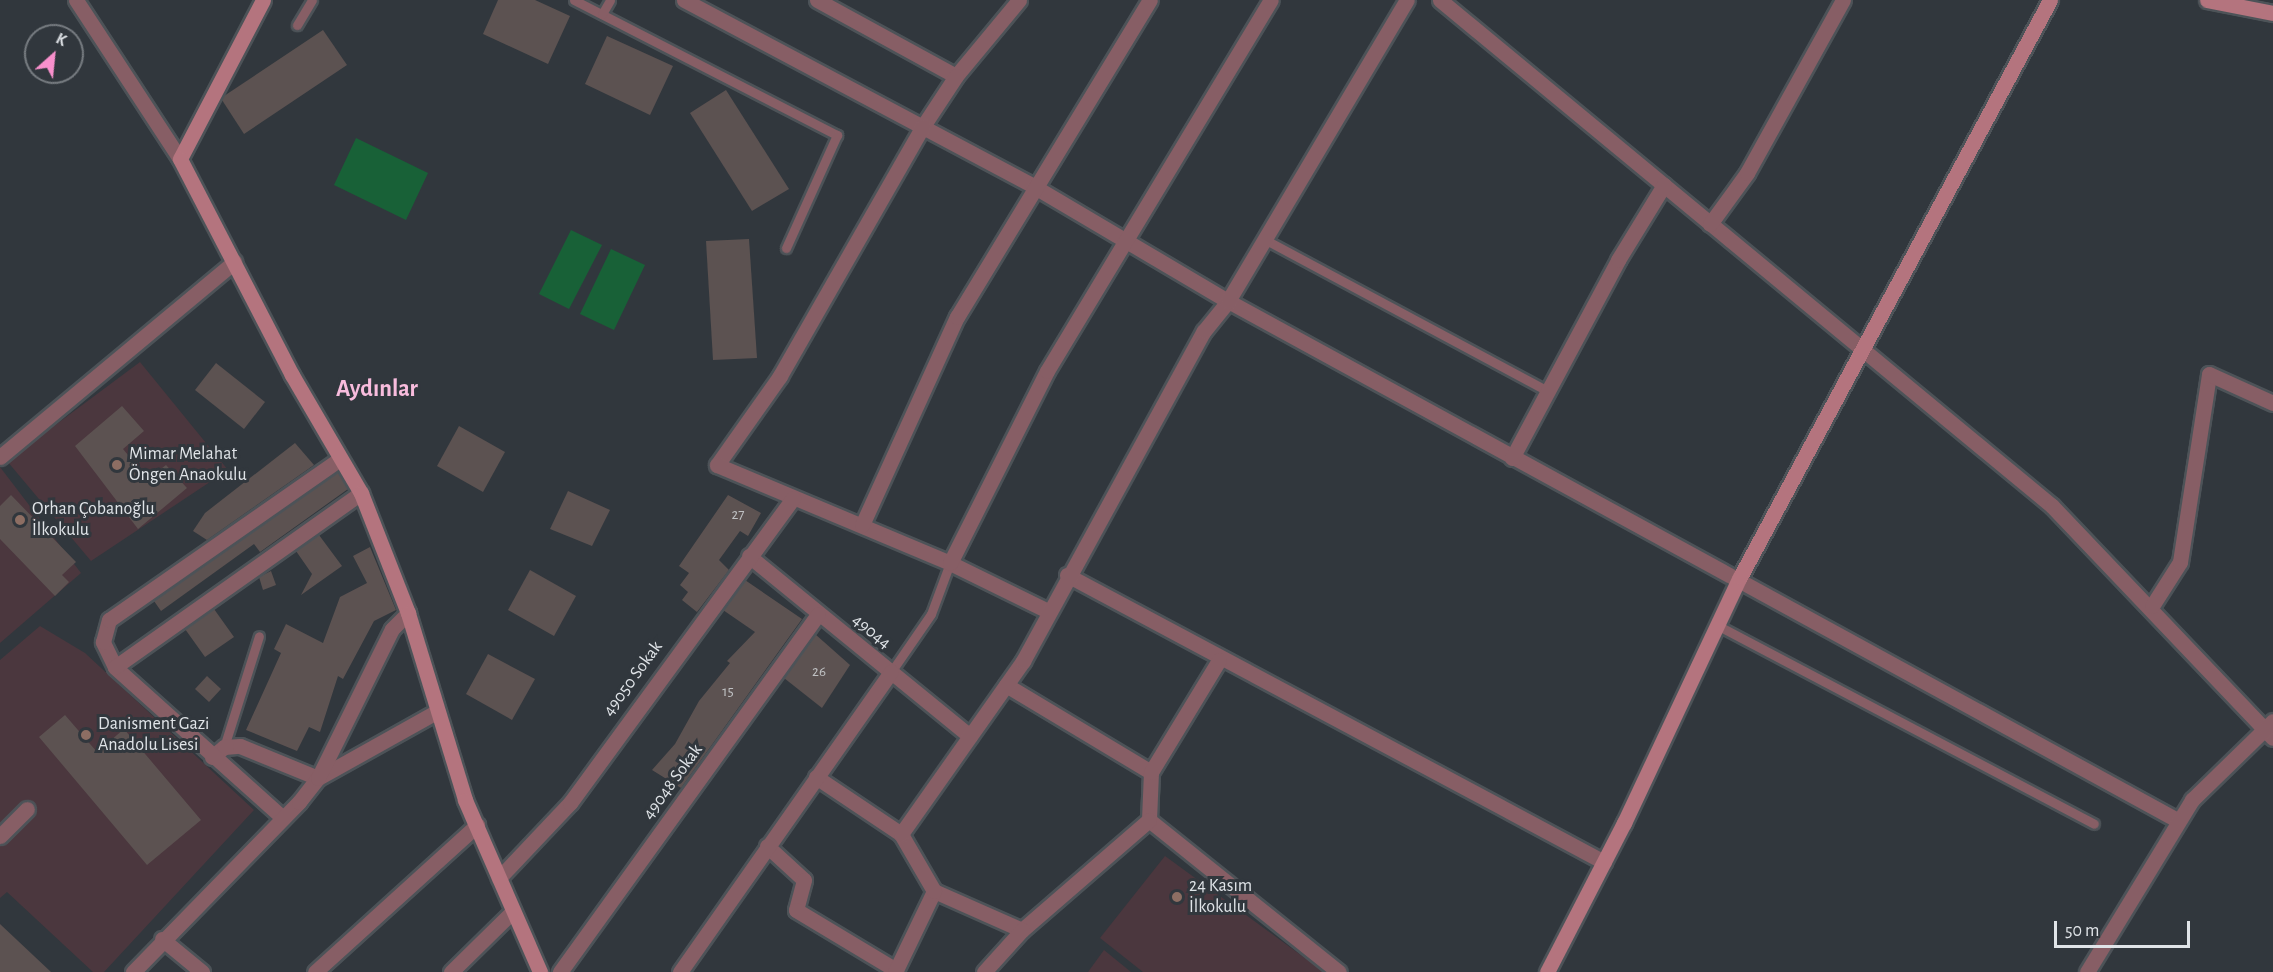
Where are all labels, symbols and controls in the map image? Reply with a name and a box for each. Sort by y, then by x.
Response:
north arrow [24,24,84,84]
text: K [53,30,69,49]
district label: Aydınlar [336,376,418,404]
place label: Mimar Melahat Öngen Anaokulu [129,444,247,486]
marker: Mimar Melahat Öngen Anaokulu [110,458,124,472]
place label: Orhan Çobanoğlu İlkokulu [32,499,155,542]
house number: 27 [731,506,745,524]
marker: Orhan Çobanoğlu İlkokulu [13,513,27,527]
street label: 49044 [847,610,895,654]
street label: 49050 Sokak [598,637,668,721]
house number: 26 [812,663,826,681]
house number: 15 [722,683,734,701]
place label: Danisment Gazi Anadolu Lisesi [98,714,209,756]
marker: Danisment Gazi Anadolu Lisesi [79,728,93,742]
street label: 49048 Sokak [638,740,708,824]
place label: 24 Kasım İlkokulu [1189,876,1252,918]
marker: 24 Kasım İlkokulu [1170,890,1184,904]
scale bar [2057,909,2194,947]
text: 50 m [2065,922,2099,940]

